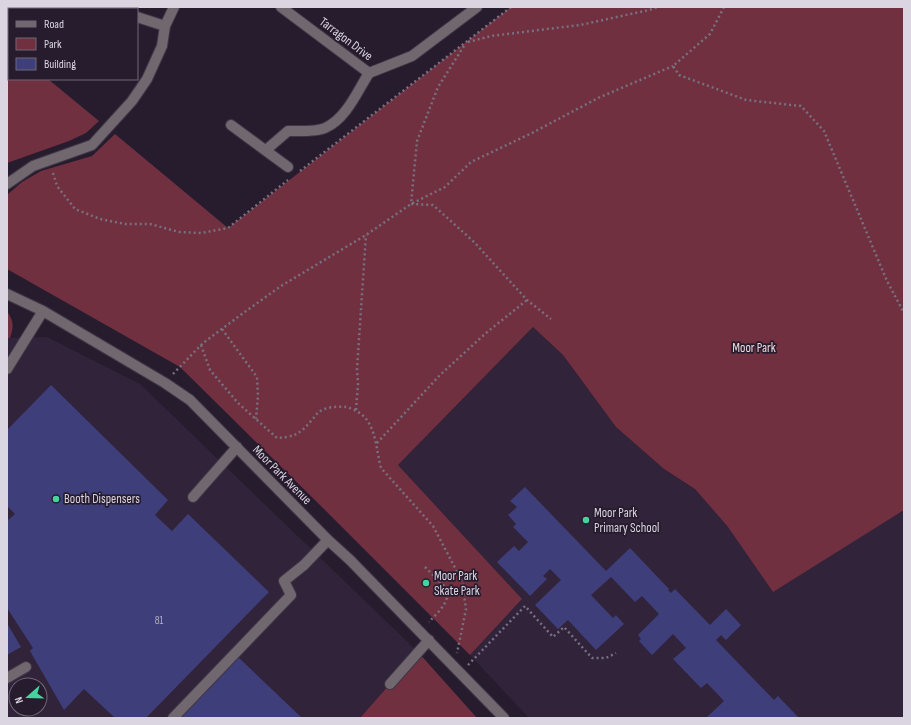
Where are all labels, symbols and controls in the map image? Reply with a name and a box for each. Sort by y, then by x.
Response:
legend [8,8,138,80]
street label: Tarragon Drive [316,14,376,64]
text: Road [44,17,64,32]
text: Park [44,37,62,52]
text: Building [44,57,76,72]
park label: Moor Park [732,340,776,356]
street label: Moor Park Avenue [249,442,315,508]
place label: Booth Dispensers [64,491,140,507]
marker: Booth Dispensers [51,494,61,504]
place label: Moor Park Primary School [594,505,659,536]
marker: Moor Park Primary School [581,515,591,525]
place label: Moor Park Skate Park [434,568,480,599]
marker: Moor Park Skate Park [421,578,431,588]
house number: 81 [155,614,163,627]
north arrow [8,677,48,717]
text: N [12,695,26,705]

